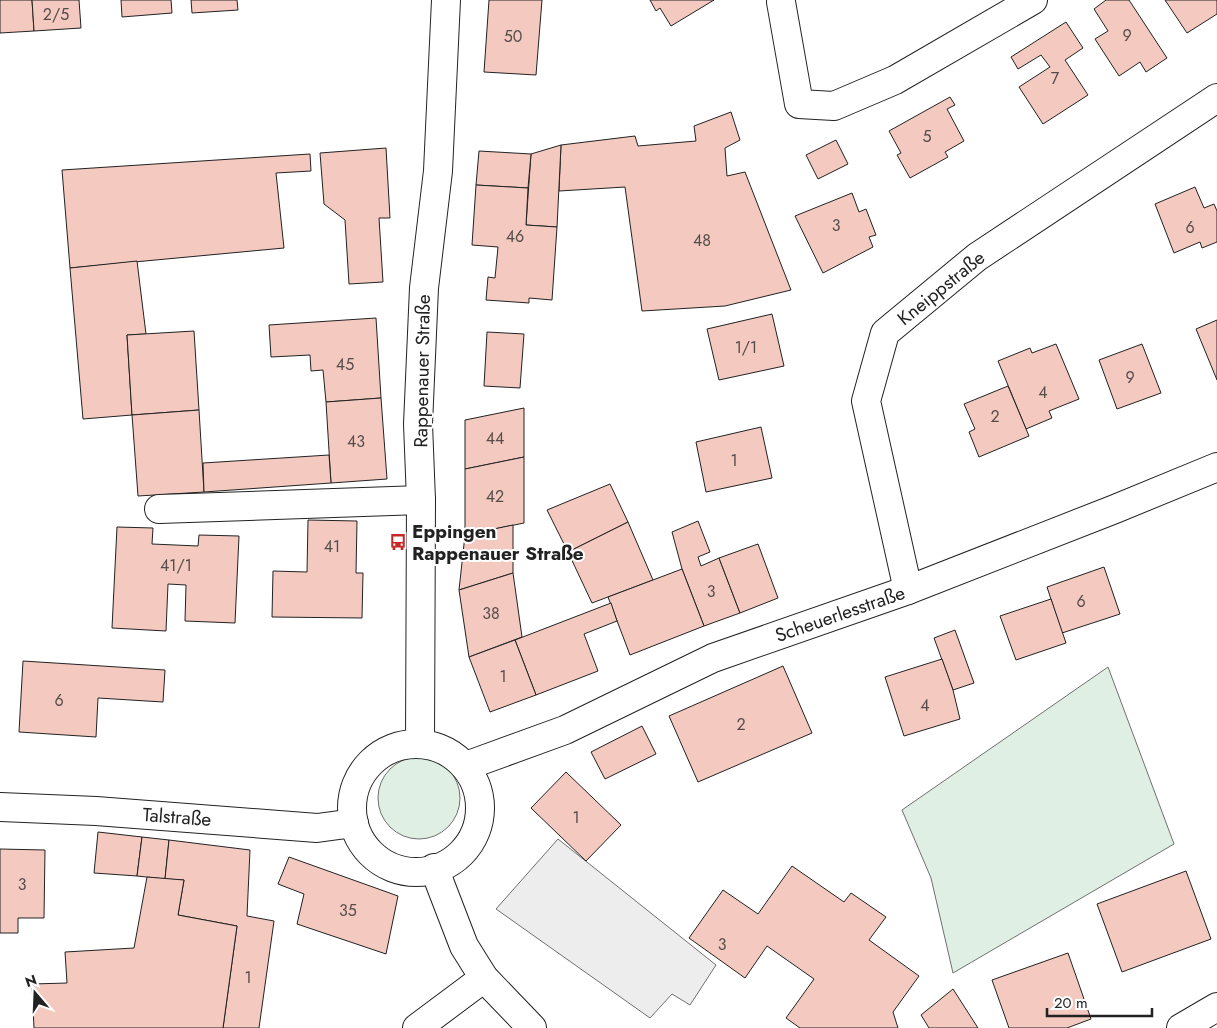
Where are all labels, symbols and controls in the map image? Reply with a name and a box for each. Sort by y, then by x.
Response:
house number: 2/5 [43,3,69,26]
house number: 9 [1122,24,1132,47]
house number: 50 [504,25,522,48]
house number: 7 [1051,67,1060,90]
house number: 5 [922,125,932,148]
house number: 3 [832,214,841,237]
house number: 6 [1185,216,1195,239]
house number: 46 [506,225,524,248]
house number: 48 [693,229,711,252]
street label: Kneippstraße [892,244,991,332]
street label: Rappenauer Straße [407,294,437,448]
house number: 1/1 [735,336,757,359]
house number: 45 [336,353,354,376]
house number: 9 [1125,366,1135,389]
house number: 4 [1038,381,1048,404]
house number: 2 [990,405,1000,428]
house number: 44 [486,427,504,450]
house number: 43 [347,430,365,453]
house number: 1 [730,449,738,472]
house number: 42 [486,485,504,508]
place label: Eppingen Rappenauer Straße [412,518,584,567]
bus stop icon: Eppingen Rappenauer Straße [388,532,408,552]
house number: 41 [324,535,340,558]
house number: 41/1 [160,554,192,577]
street label: Scheuerlesstraße [771,579,909,649]
house number: 3 [707,580,716,603]
house number: 6 [1076,590,1086,613]
house number: 38 [482,602,500,625]
house number: 1 [499,665,507,688]
house number: 6 [54,689,64,712]
house number: 4 [920,694,930,717]
house number: 2 [736,713,746,736]
street label: Talstraße [142,801,212,833]
house number: 1 [572,806,580,829]
house number: 3 [18,873,27,896]
house number: 35 [339,899,357,922]
house number: 3 [718,933,727,956]
house number: 1 [244,966,252,989]
north arrow [10,968,60,1018]
text: N [22,969,39,992]
scale bar [1047,986,1152,1018]
text: 20 m [1054,992,1088,1014]

